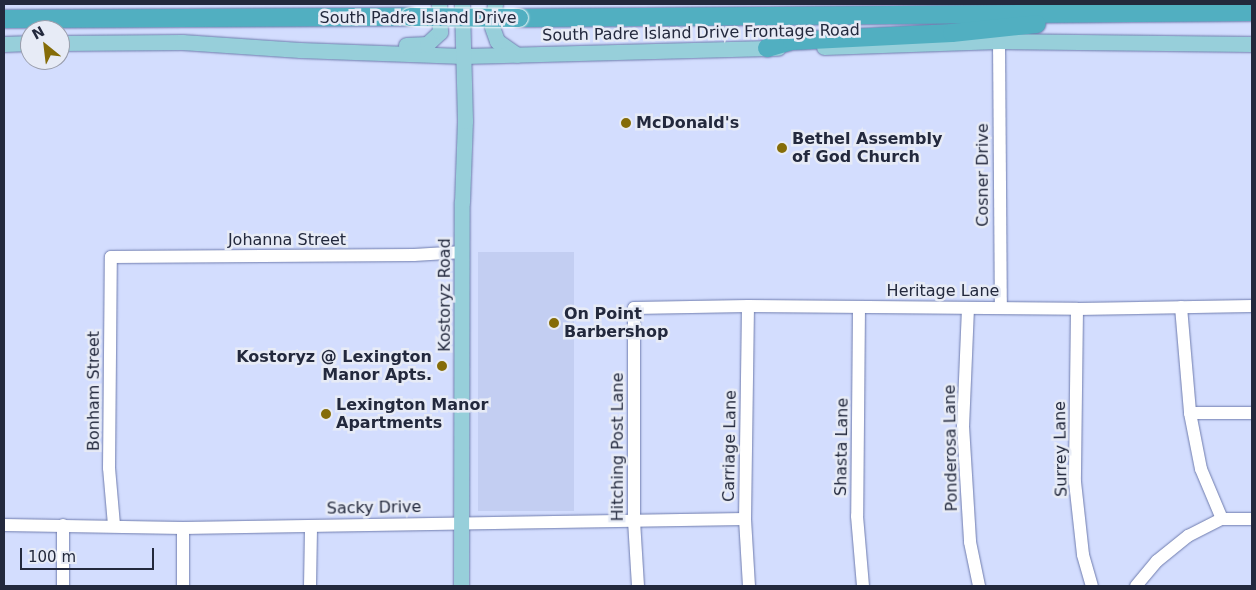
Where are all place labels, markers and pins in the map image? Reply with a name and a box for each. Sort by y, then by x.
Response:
place label: McDonald's [636,113,739,133]
marker: McDonald's [620,117,632,129]
place label: Bethel Assembly of God Church [792,129,942,167]
marker: Bethel Assembly of God Church [776,142,788,154]
place label: On Point Barbershop [564,304,668,342]
marker: On Point Barbershop [548,317,560,329]
place label: Kostoryz @ Lexington Manor Apts. [236,347,432,385]
marker: Kostoryz @ Lexington Manor Apts. [436,360,448,372]
place label: Lexington Manor Apartments [336,395,488,433]
marker: Lexington Manor Apartments [320,408,332,420]

